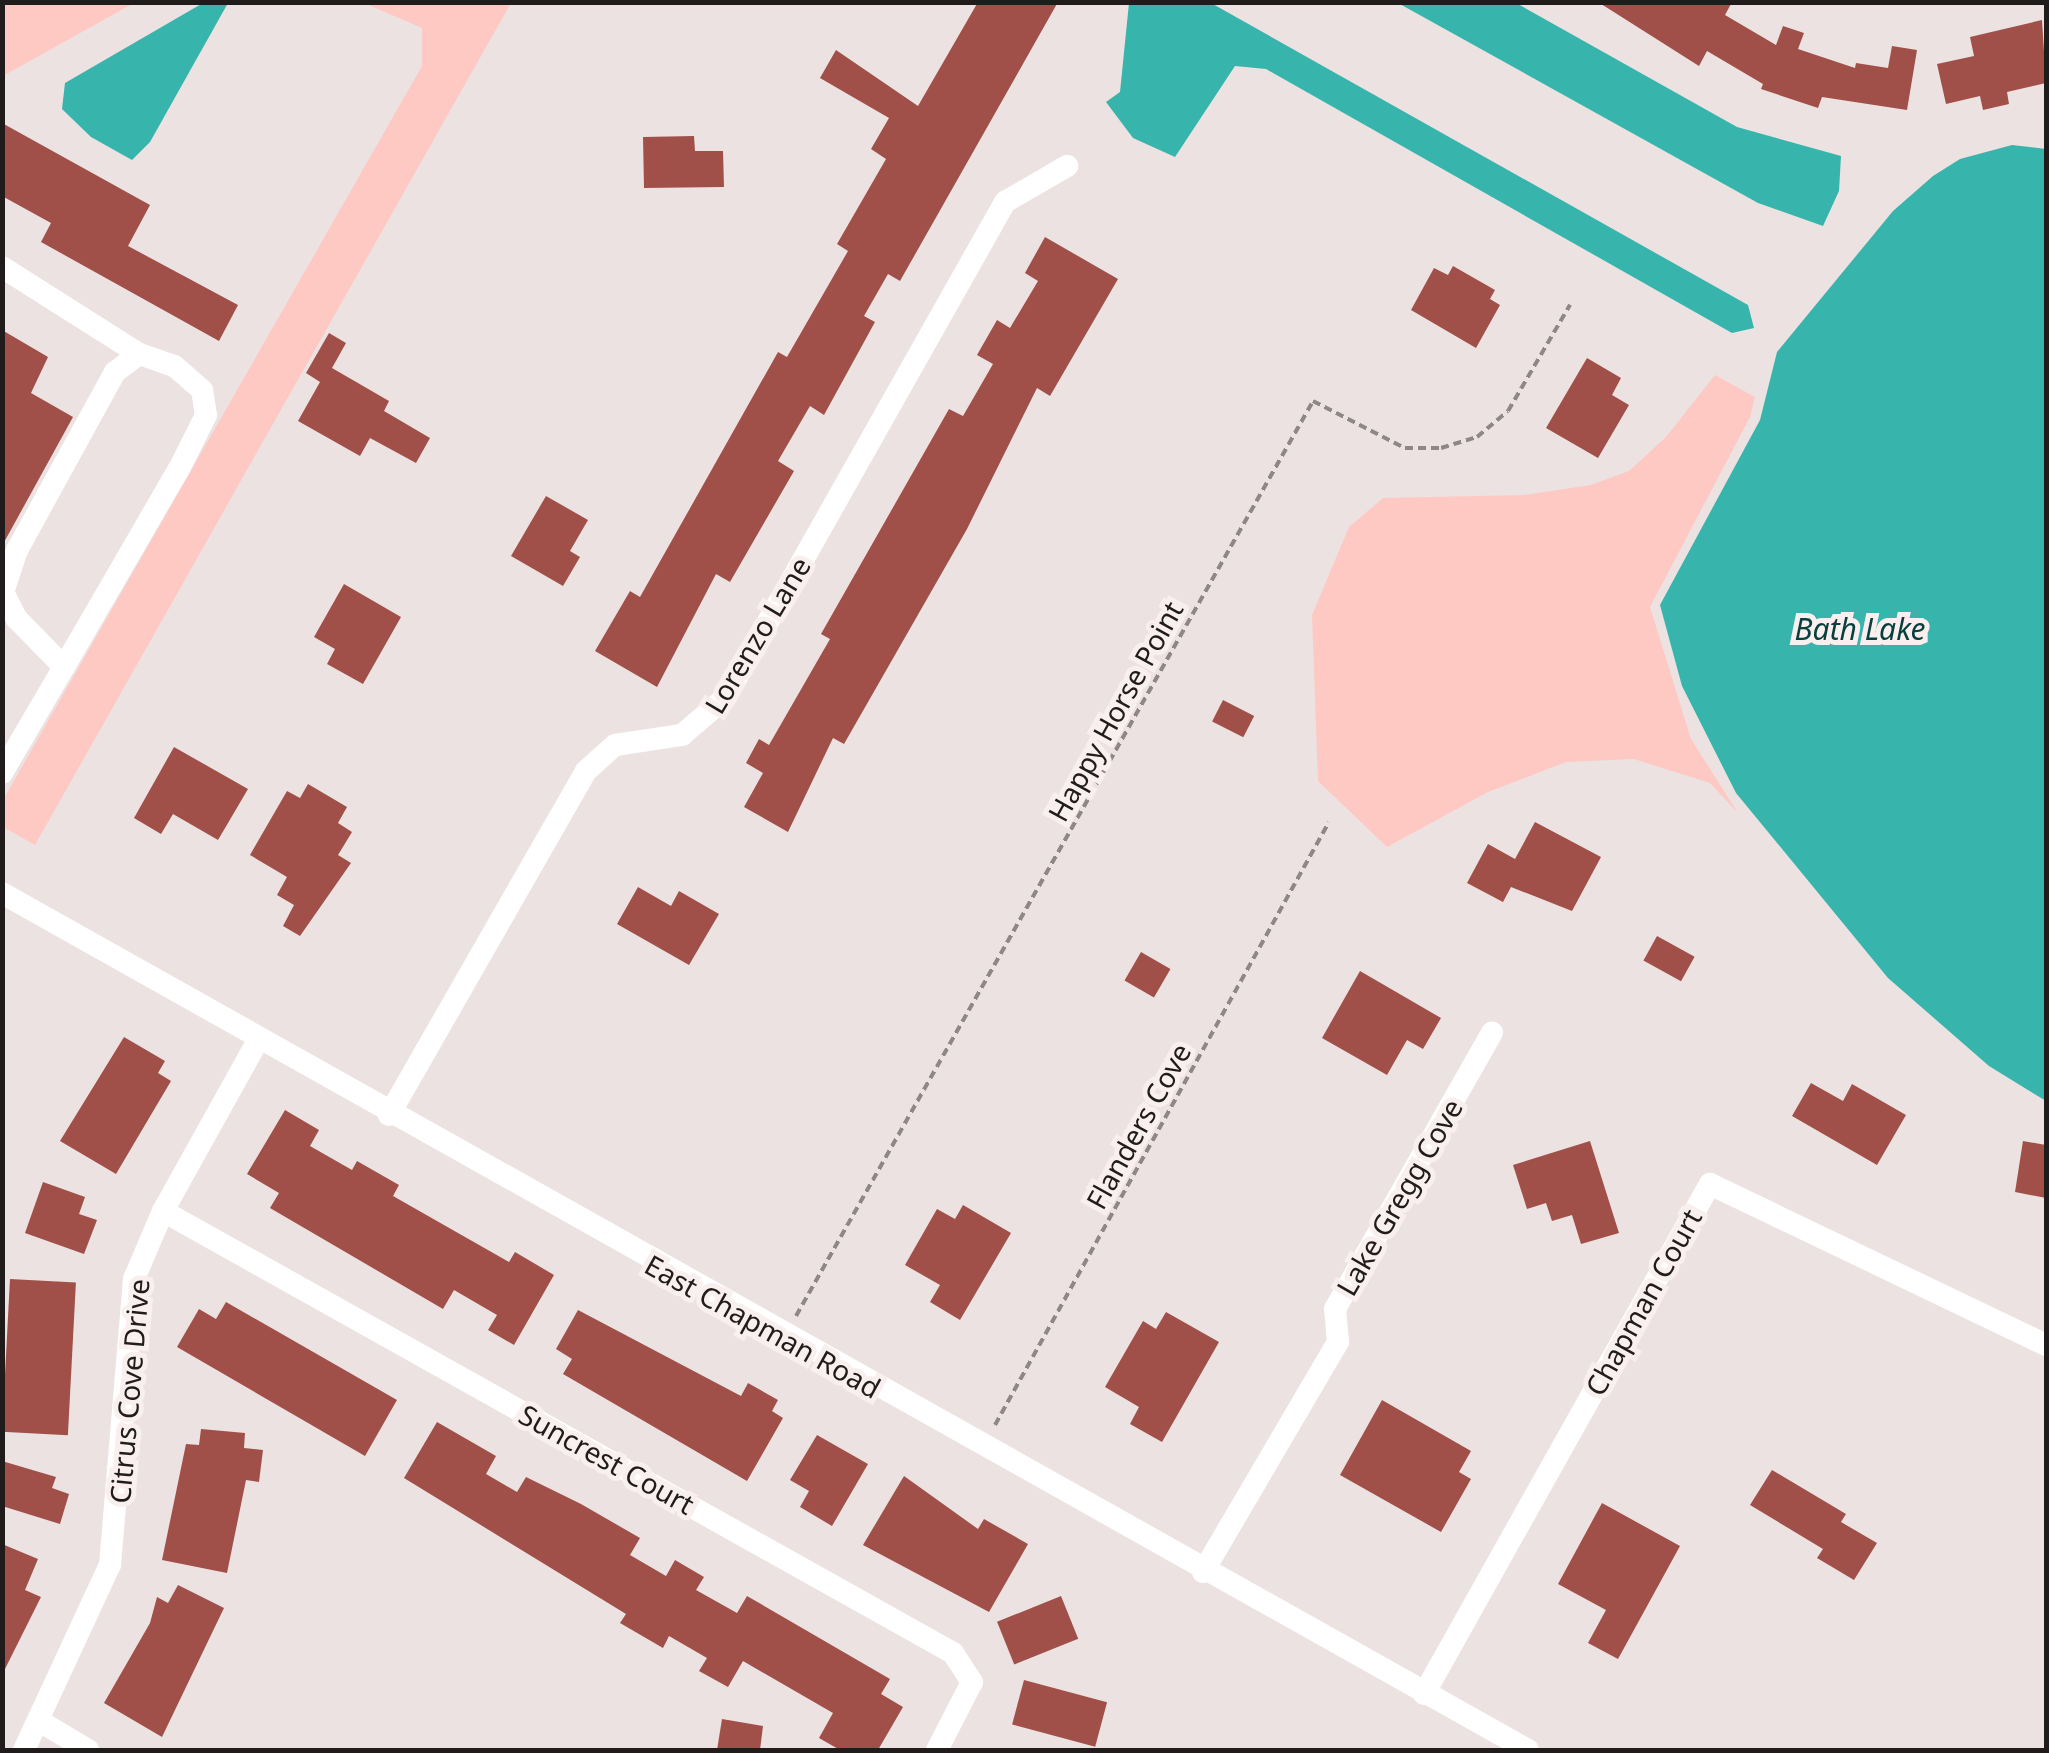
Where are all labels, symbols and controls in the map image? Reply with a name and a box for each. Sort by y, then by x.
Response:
street label: Lorenzo Lane [697,551,817,719]
street label: Happy Horse Point [1041,595,1189,827]
water label: Bath Lake [1795,611,1925,647]
street label: Flanders Cove [1079,1037,1197,1215]
street label: Lake Gregg Cove [1329,1093,1469,1301]
street label: Chapman Court [1578,1203,1708,1401]
street label: East Chapman Road [640,1247,886,1405]
street label: Citrus Cove Drive [102,1277,156,1505]
street label: Suncrest Court [514,1397,700,1521]

